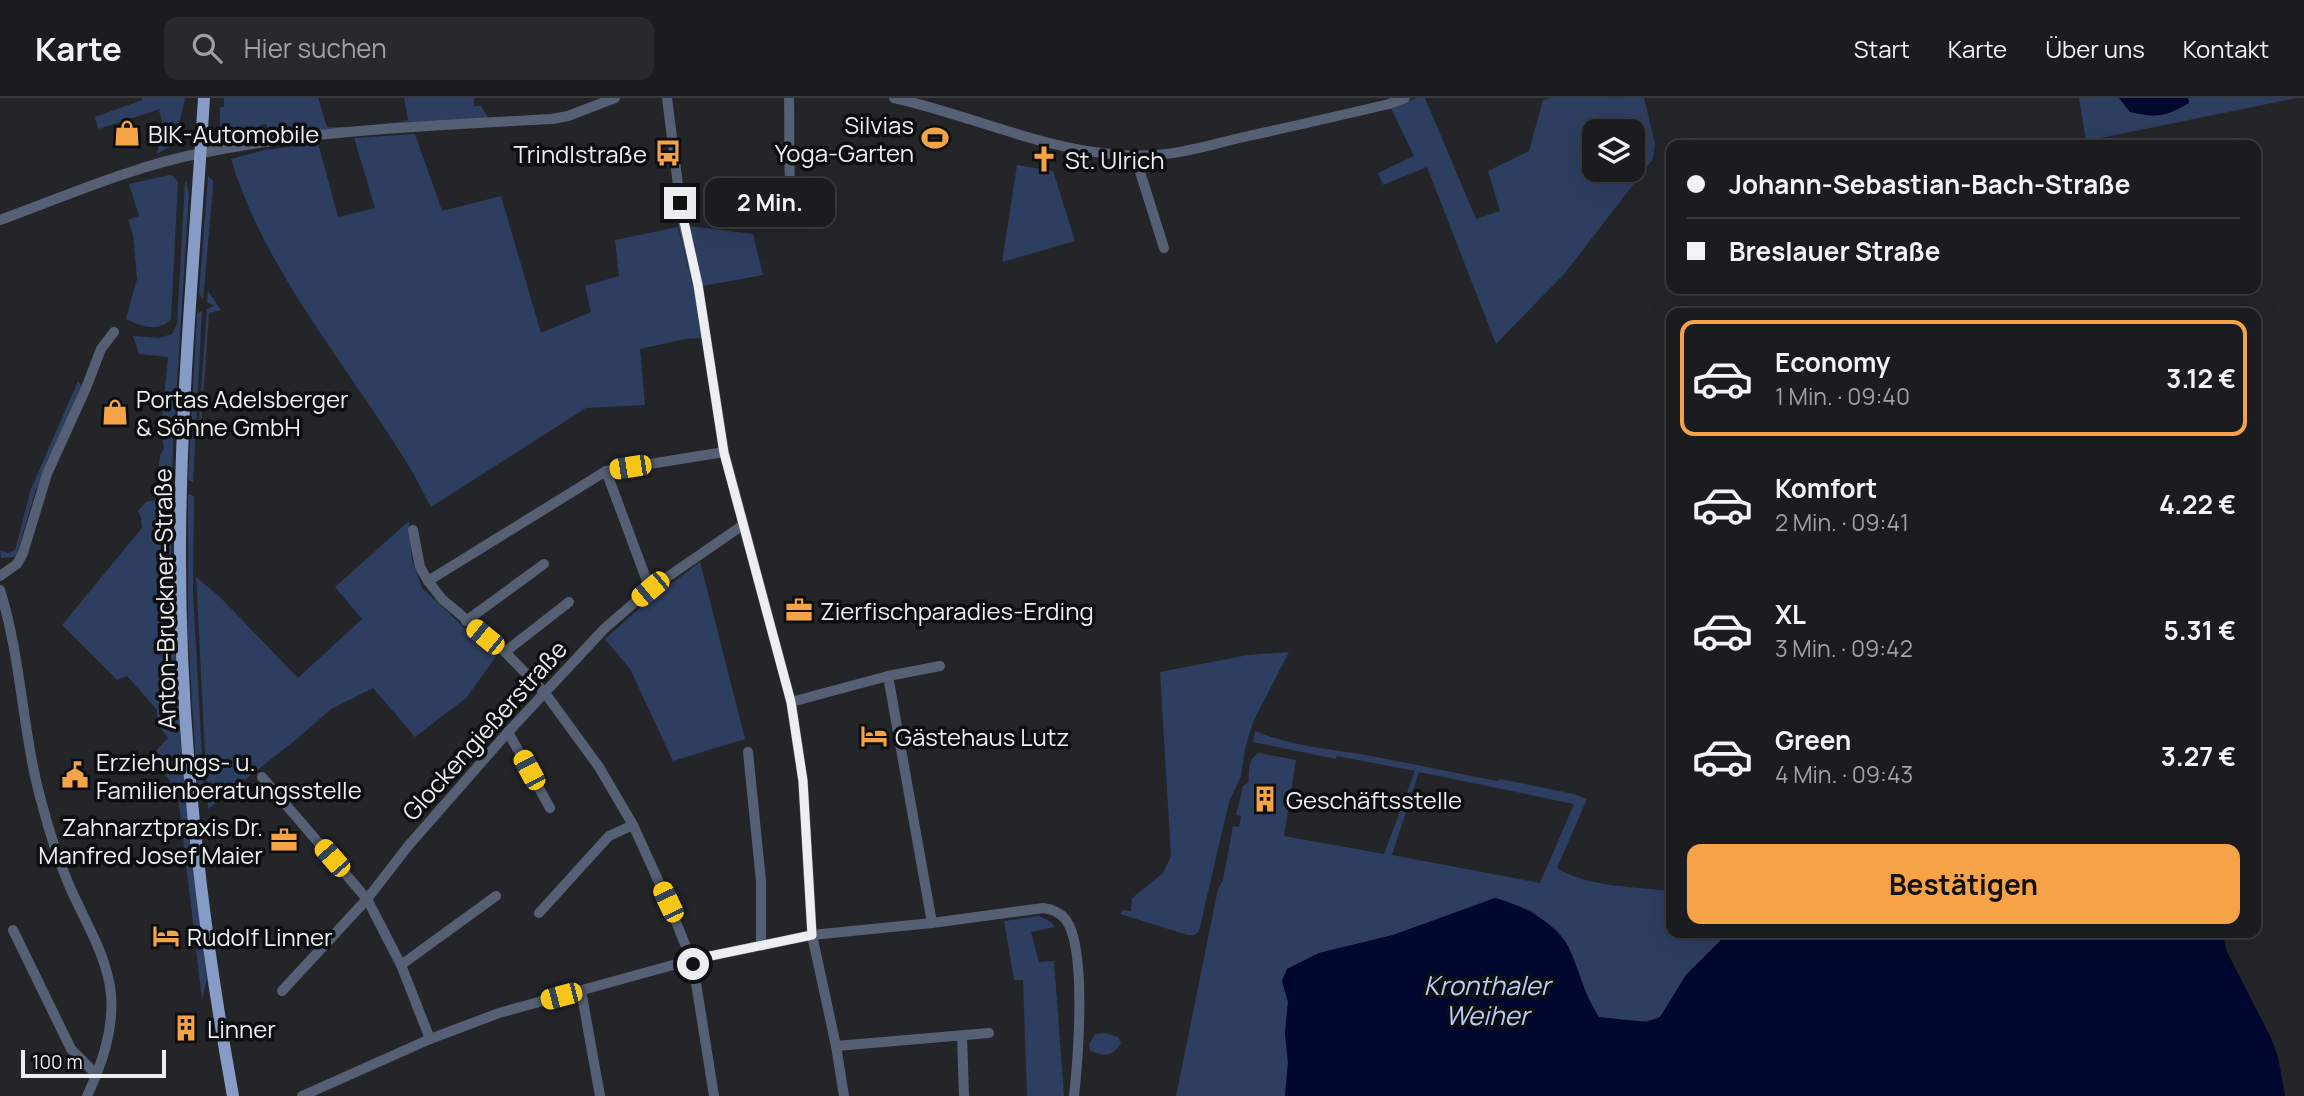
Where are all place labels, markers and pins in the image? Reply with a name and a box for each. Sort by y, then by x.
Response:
place label: Silvias Yoga-Garten [775,108,914,169]
place label: BIK-Automobile [148,117,319,150]
shop icon: BIK-Automobile [112,118,142,148]
sports icon: Silvias Yoga-Garten [920,123,950,153]
place label: Trindlstraße [514,137,647,170]
bus stop icon: Trindlstraße [653,138,683,168]
place label: St. Ulrich [1065,143,1165,176]
church icon: St. Ulrich [1029,144,1059,174]
place label: Portas Adelsberger & Söhne GmbH [136,382,349,443]
shop icon: Portas Adelsberger & Söhne GmbH [100,397,130,427]
place label: Zierfischparadies-Erding [820,594,1094,627]
office icon: Zierfischparadies-Erding [784,595,814,625]
place label: Gästehaus Lutz [895,720,1069,753]
hotel icon: Gästehaus Lutz [859,721,889,751]
place label: Erziehungs- u. Familienberatungsstelle [96,745,362,806]
public building icon: Erziehungs- u. Familienberatungsstelle [60,760,90,790]
place label: Geschäftsstelle [1286,783,1462,816]
building icon: Geschäftsstelle [1250,784,1280,814]
place label: Zahnarztpraxis Dr. Manfred Josef Maier [38,810,263,871]
office icon: Zahnarztpraxis Dr. Manfred Josef Maier [269,825,299,855]
place label: Rudolf Linner [187,920,333,953]
hotel icon: Rudolf Linner [151,921,181,951]
place label: Linner [207,1012,276,1045]
building icon: Linner [171,1013,201,1043]

